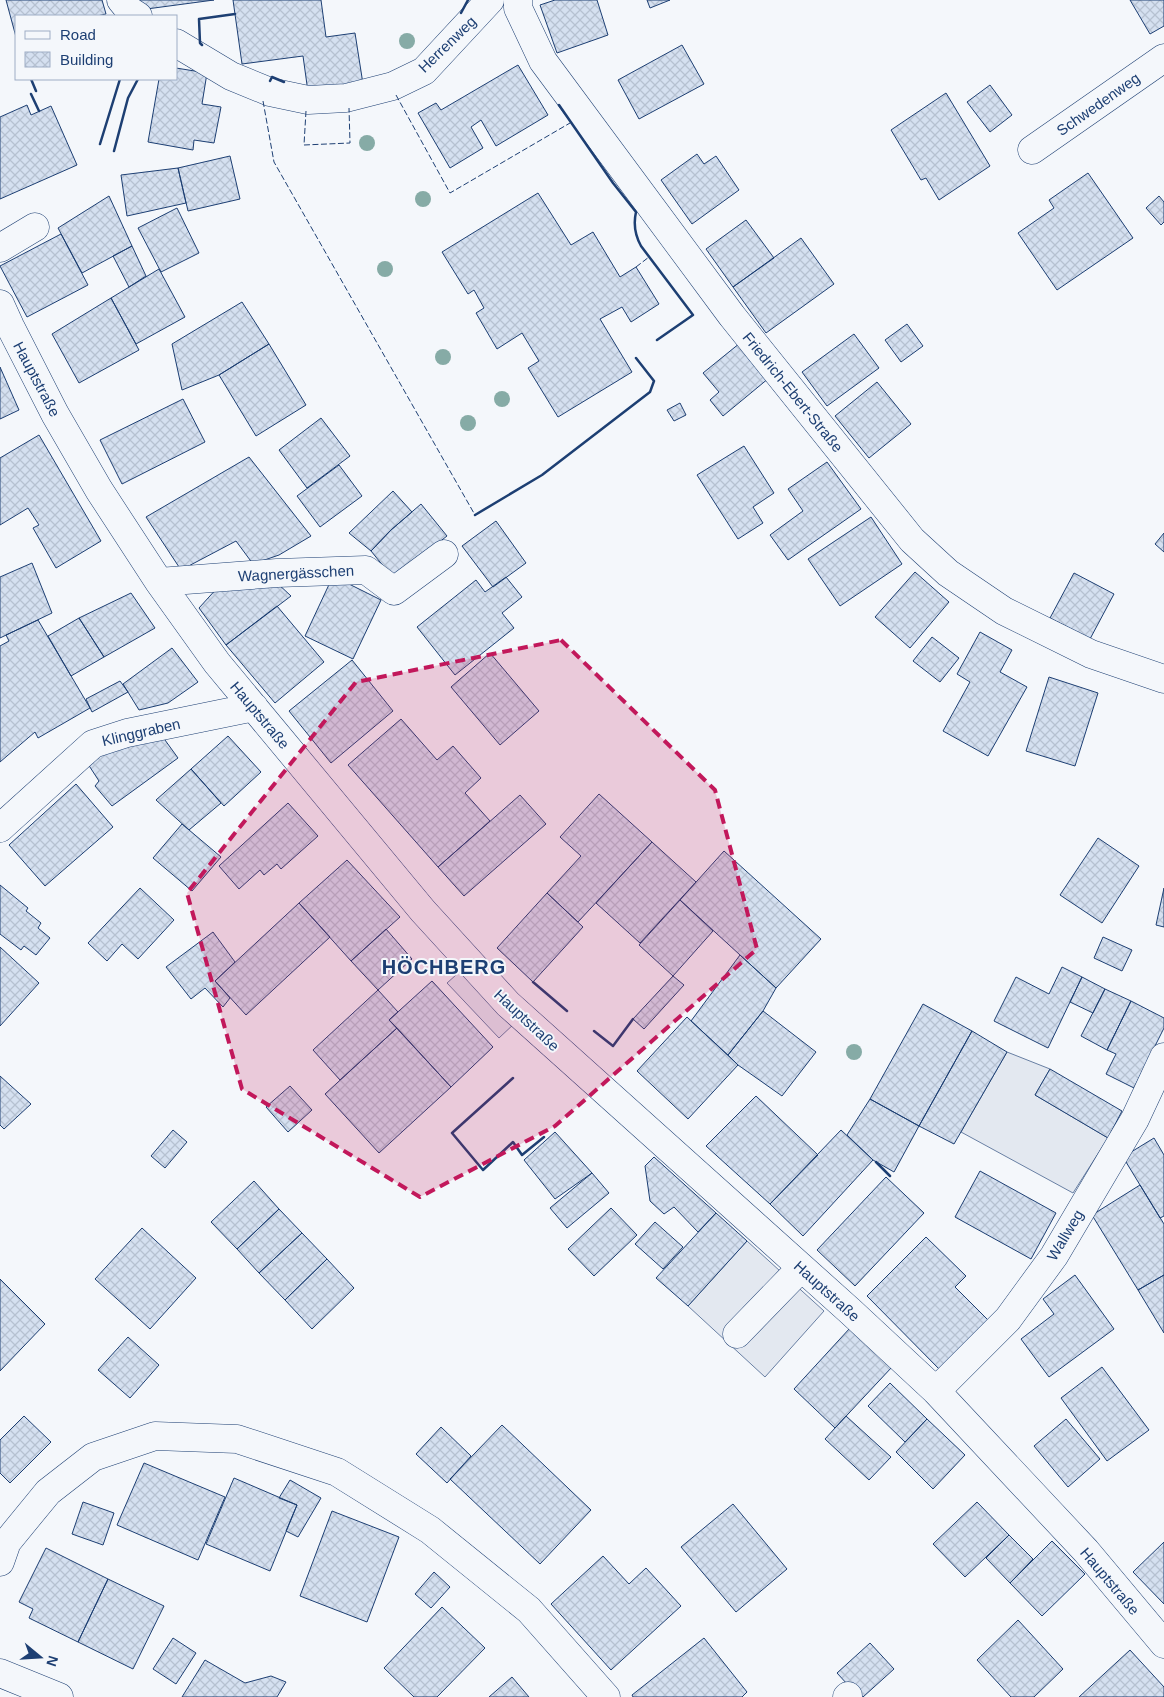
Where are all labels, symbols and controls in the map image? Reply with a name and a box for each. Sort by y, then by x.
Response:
street label: Herrenweg [415,12,479,76]
legend [15,15,178,80]
text: Road [60,26,96,43]
text: Building [60,51,113,68]
street label: Schwedenweg [1053,69,1143,139]
street label: Friedrich-Ebert-Straße [739,329,847,455]
street label: Hauptstraße [10,339,64,419]
street label: Wagnergässchen [238,561,354,585]
street label: Hauptstraße [227,678,293,752]
street label: Klinggraben [100,715,182,749]
district label: HÖCHBERG [382,956,506,978]
street label: Hauptstraße [491,986,563,1054]
street label: Wallweg [1043,1207,1087,1263]
street label: Hauptstraße [791,1257,863,1325]
street label: Hauptstraße [1077,1544,1143,1618]
north arrow [15,1632,65,1682]
text: N [43,1654,62,1668]

